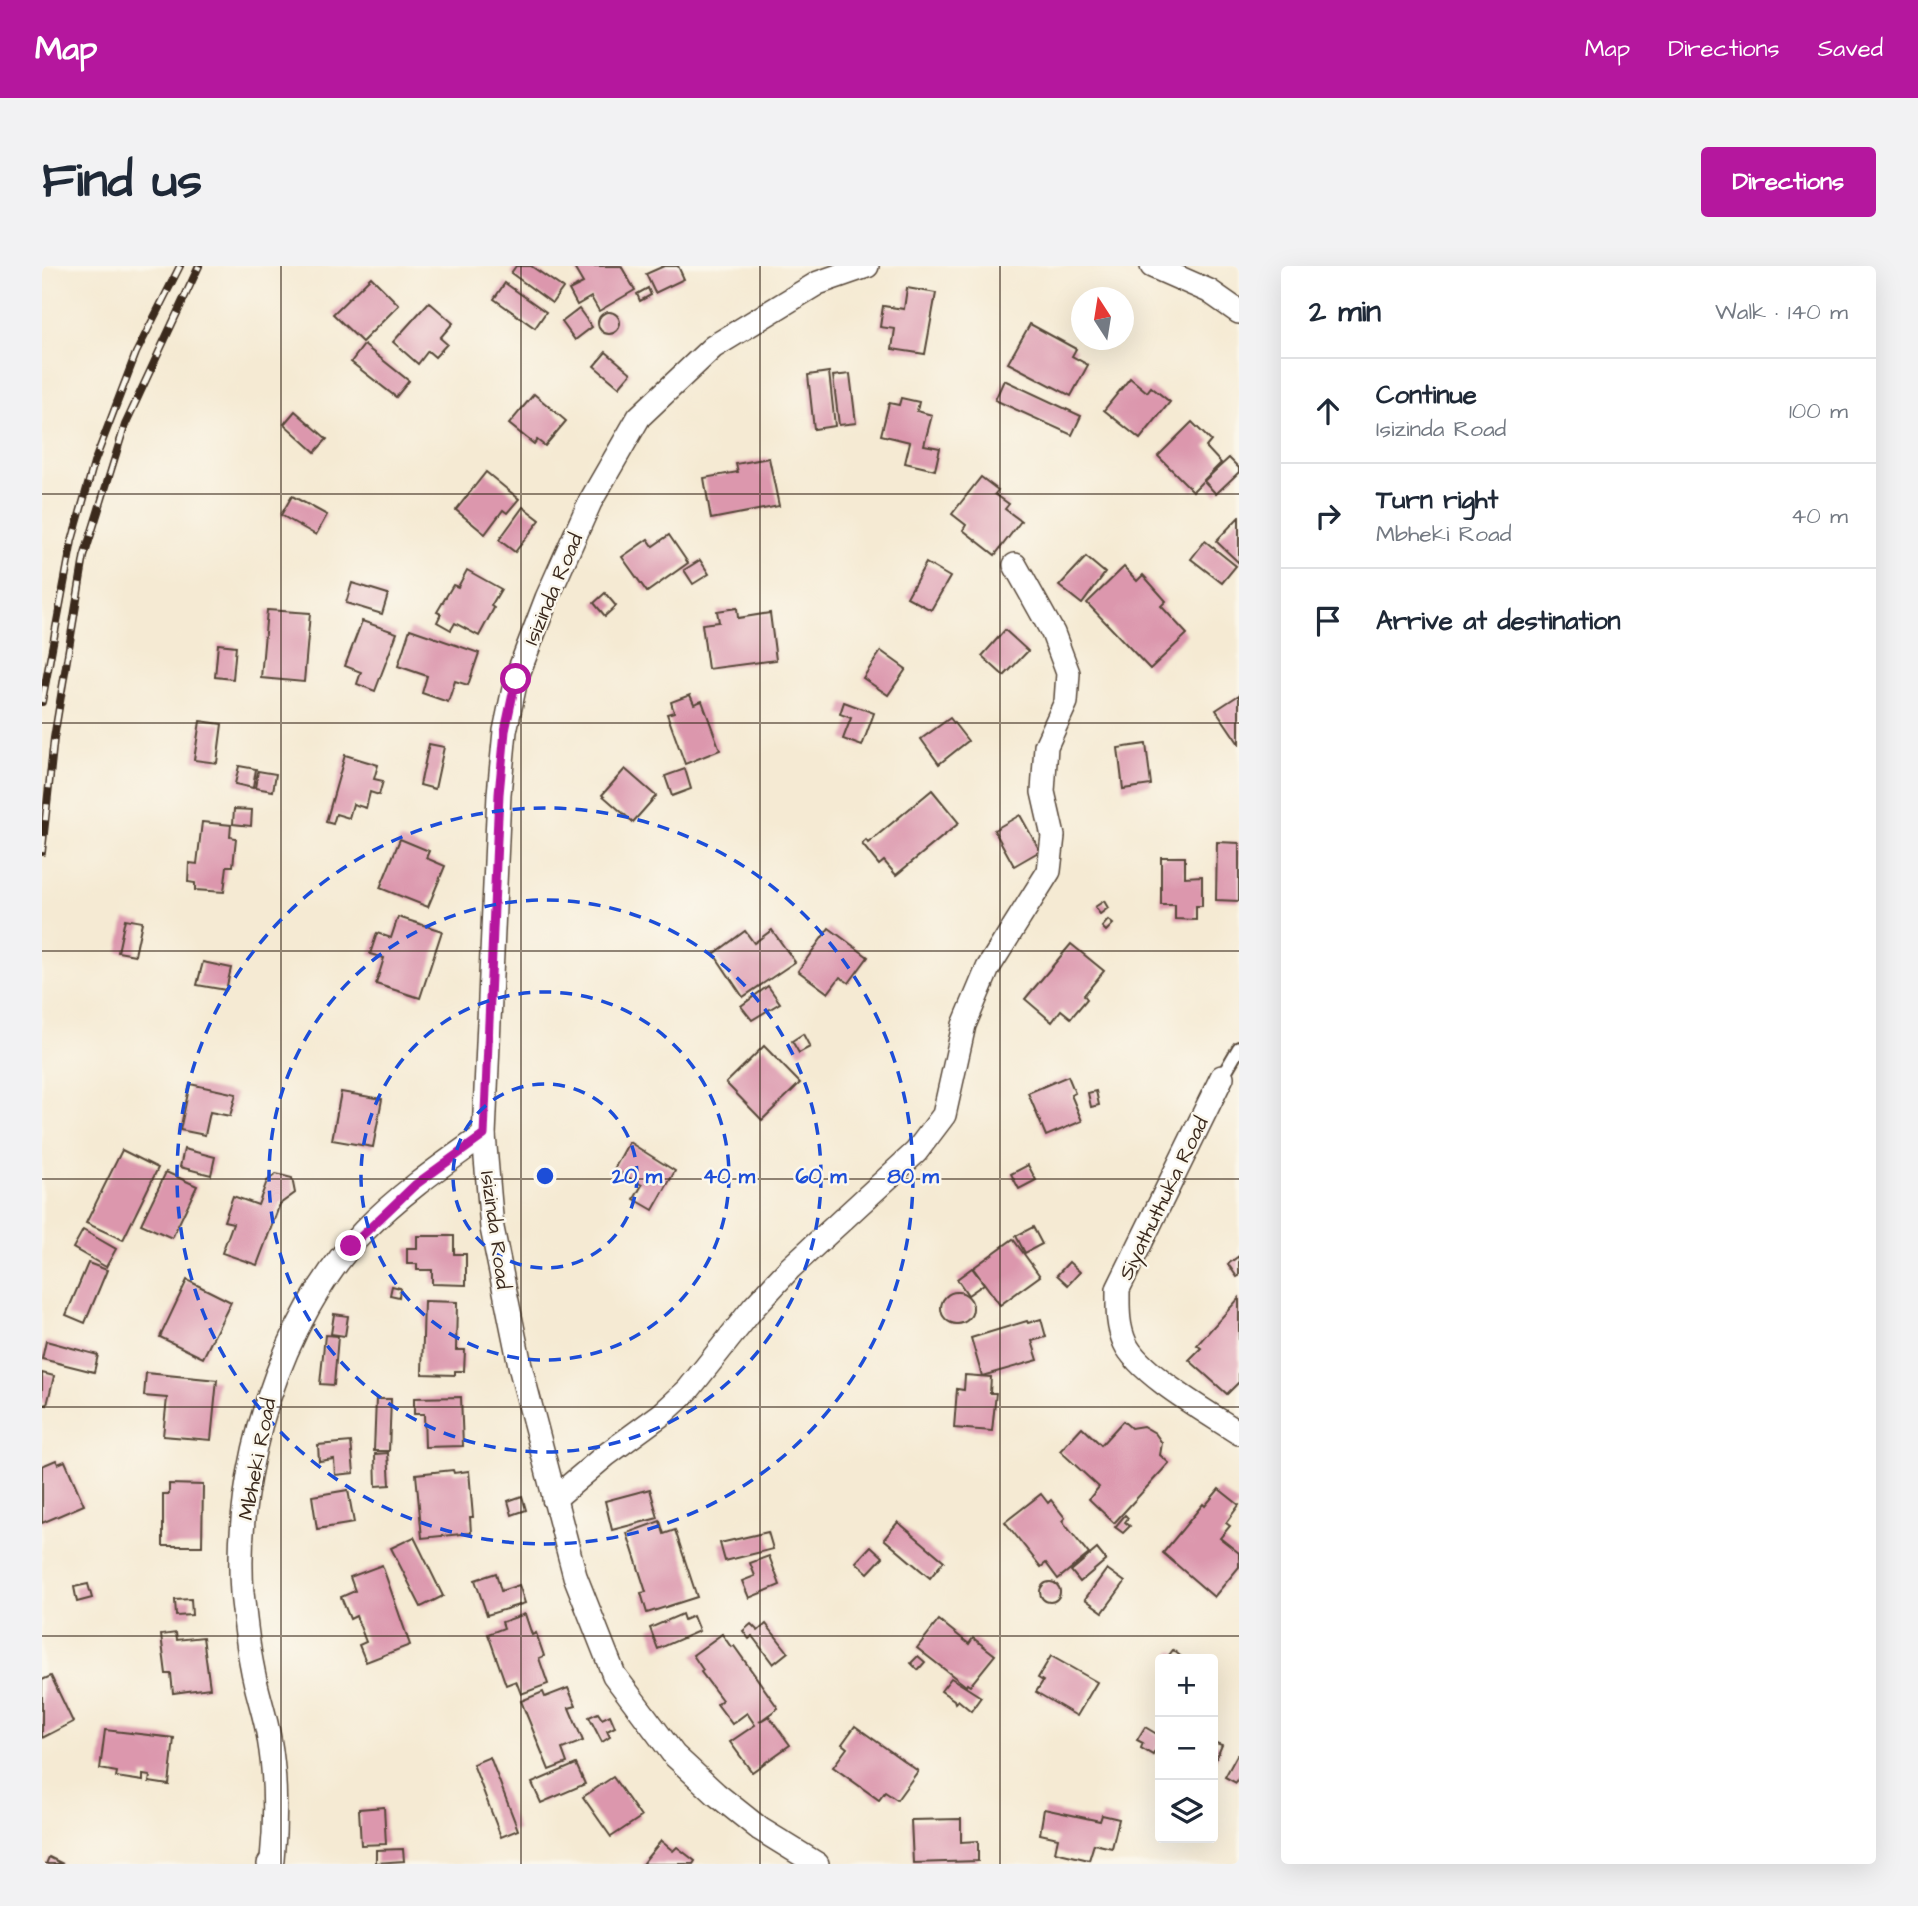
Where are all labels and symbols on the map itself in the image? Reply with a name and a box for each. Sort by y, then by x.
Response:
north arrow [1071,287,1134,350]
street label: Isizinda Road [517,529,590,650]
route start [500,663,531,694]
street label: Siyathuthuka Road [1111,1112,1217,1286]
text: 20 m [611,1162,663,1191]
text: 40 m [703,1162,756,1191]
text: 60 m [795,1162,847,1191]
text: 80 m [887,1162,939,1191]
centre of rings [533,1164,557,1188]
street label: Isizinda Road [473,1169,518,1291]
route end [335,1230,366,1261]
street label: Mbheki Road [231,1395,284,1523]

